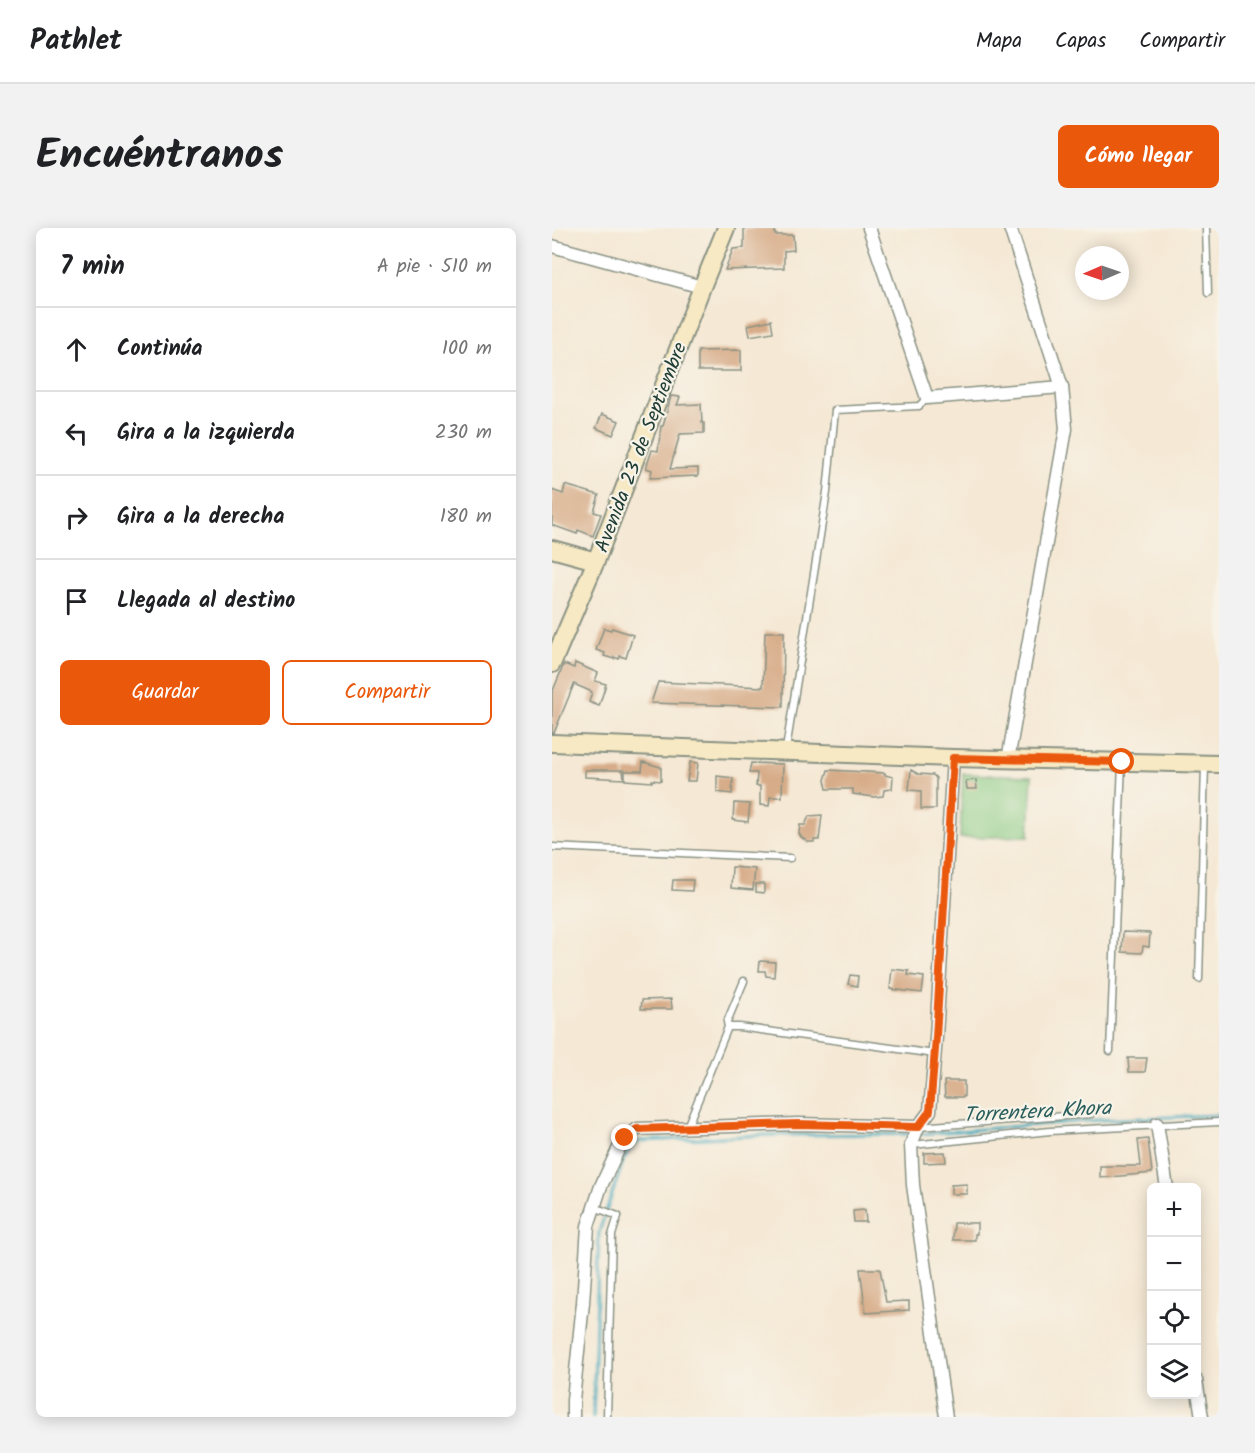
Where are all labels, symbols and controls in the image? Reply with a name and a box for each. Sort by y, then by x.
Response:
text: Pathlet [30,19,122,64]
text: Mapa [976,25,1022,58]
text: Capas [1055,25,1106,58]
text: Compartir [1139,25,1225,58]
text: Encuéntranos [36,123,283,190]
button: Cómo llegar [1058,125,1219,188]
text: 7 min [60,246,125,288]
north arrow [1075,246,1129,300]
text: A pie · 510 m [377,251,492,283]
text: Continúa [117,332,202,367]
icon: ahead [60,333,93,366]
text: 100 m [442,333,492,365]
street label: Avenida 23 de Septiembre [587,338,697,558]
text: Gira a la izquierda [117,416,295,451]
icon: left [60,417,93,450]
text: 230 m [435,417,492,449]
text: Gira a la derecha [117,500,284,535]
icon: right [60,501,93,534]
text: 180 m [440,501,492,533]
text: Llegada al destino [117,584,295,619]
icon: arrive [60,585,93,618]
button: Guardar [60,660,270,725]
button: Compartir [282,660,492,725]
route start [1108,748,1134,774]
water label: Torrentera Khora [962,1092,1113,1133]
route end [611,1124,637,1150]
map controls [1147,1183,1201,1399]
button: + [1147,1183,1201,1237]
button: − [1147,1237,1201,1291]
button: locate [1147,1291,1201,1345]
button: layers [1147,1345,1201,1399]

